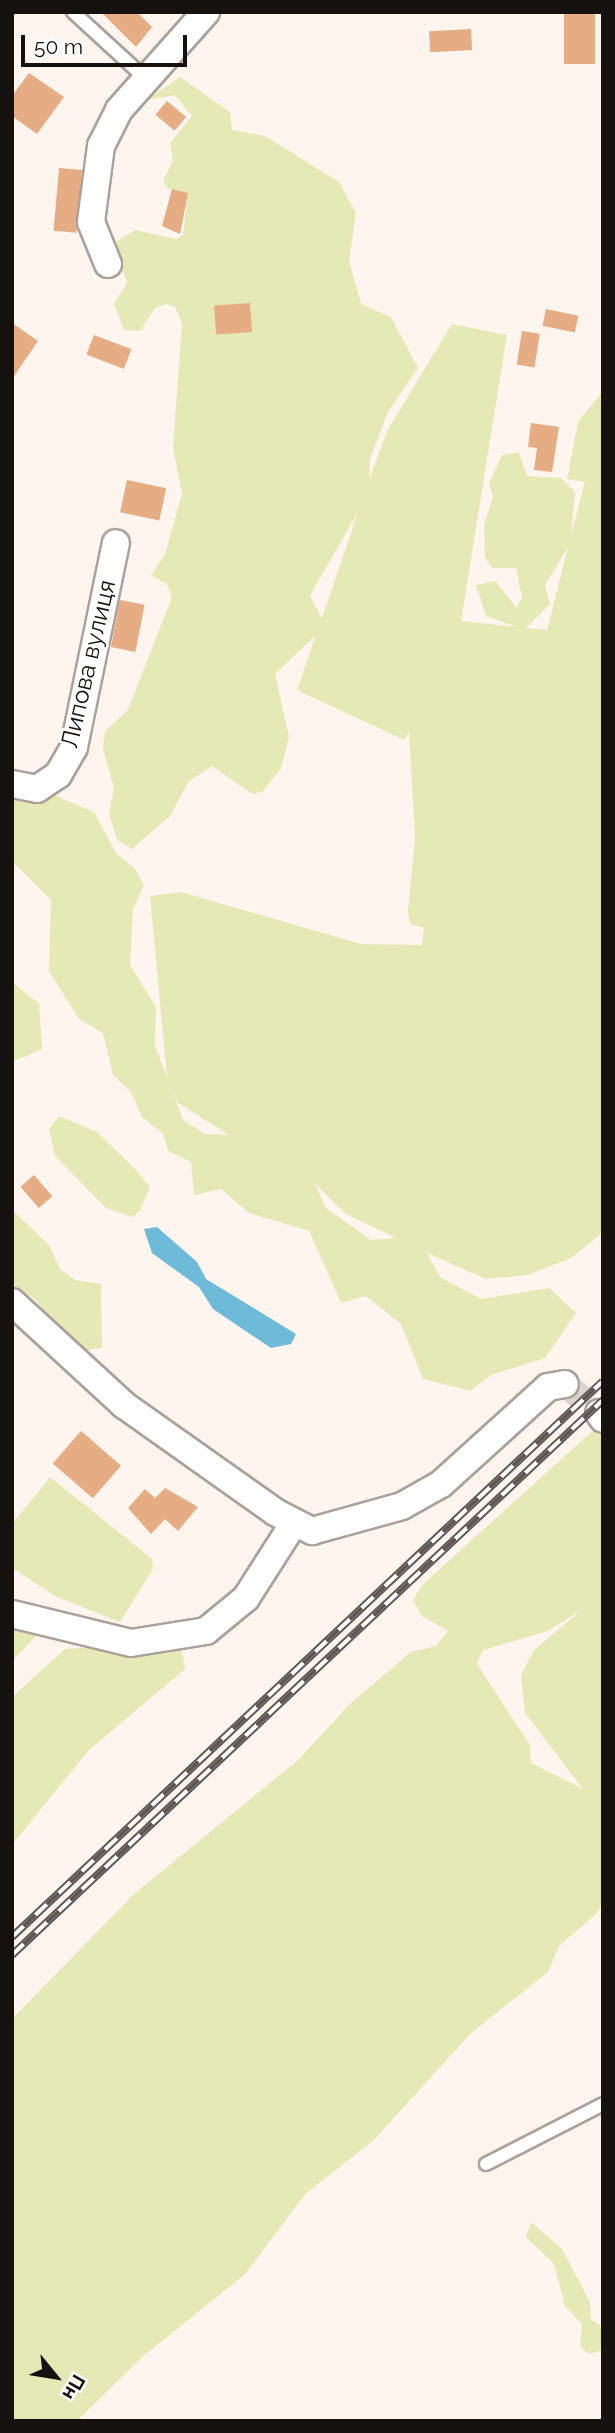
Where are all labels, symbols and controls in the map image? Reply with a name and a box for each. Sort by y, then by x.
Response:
scale bar [24,21,191,65]
text: 50 m [34,34,83,59]
street label: Липова вулиця [55,577,121,751]
north arrow [21,2342,91,2412]
text: Пн [58,2371,90,2404]

